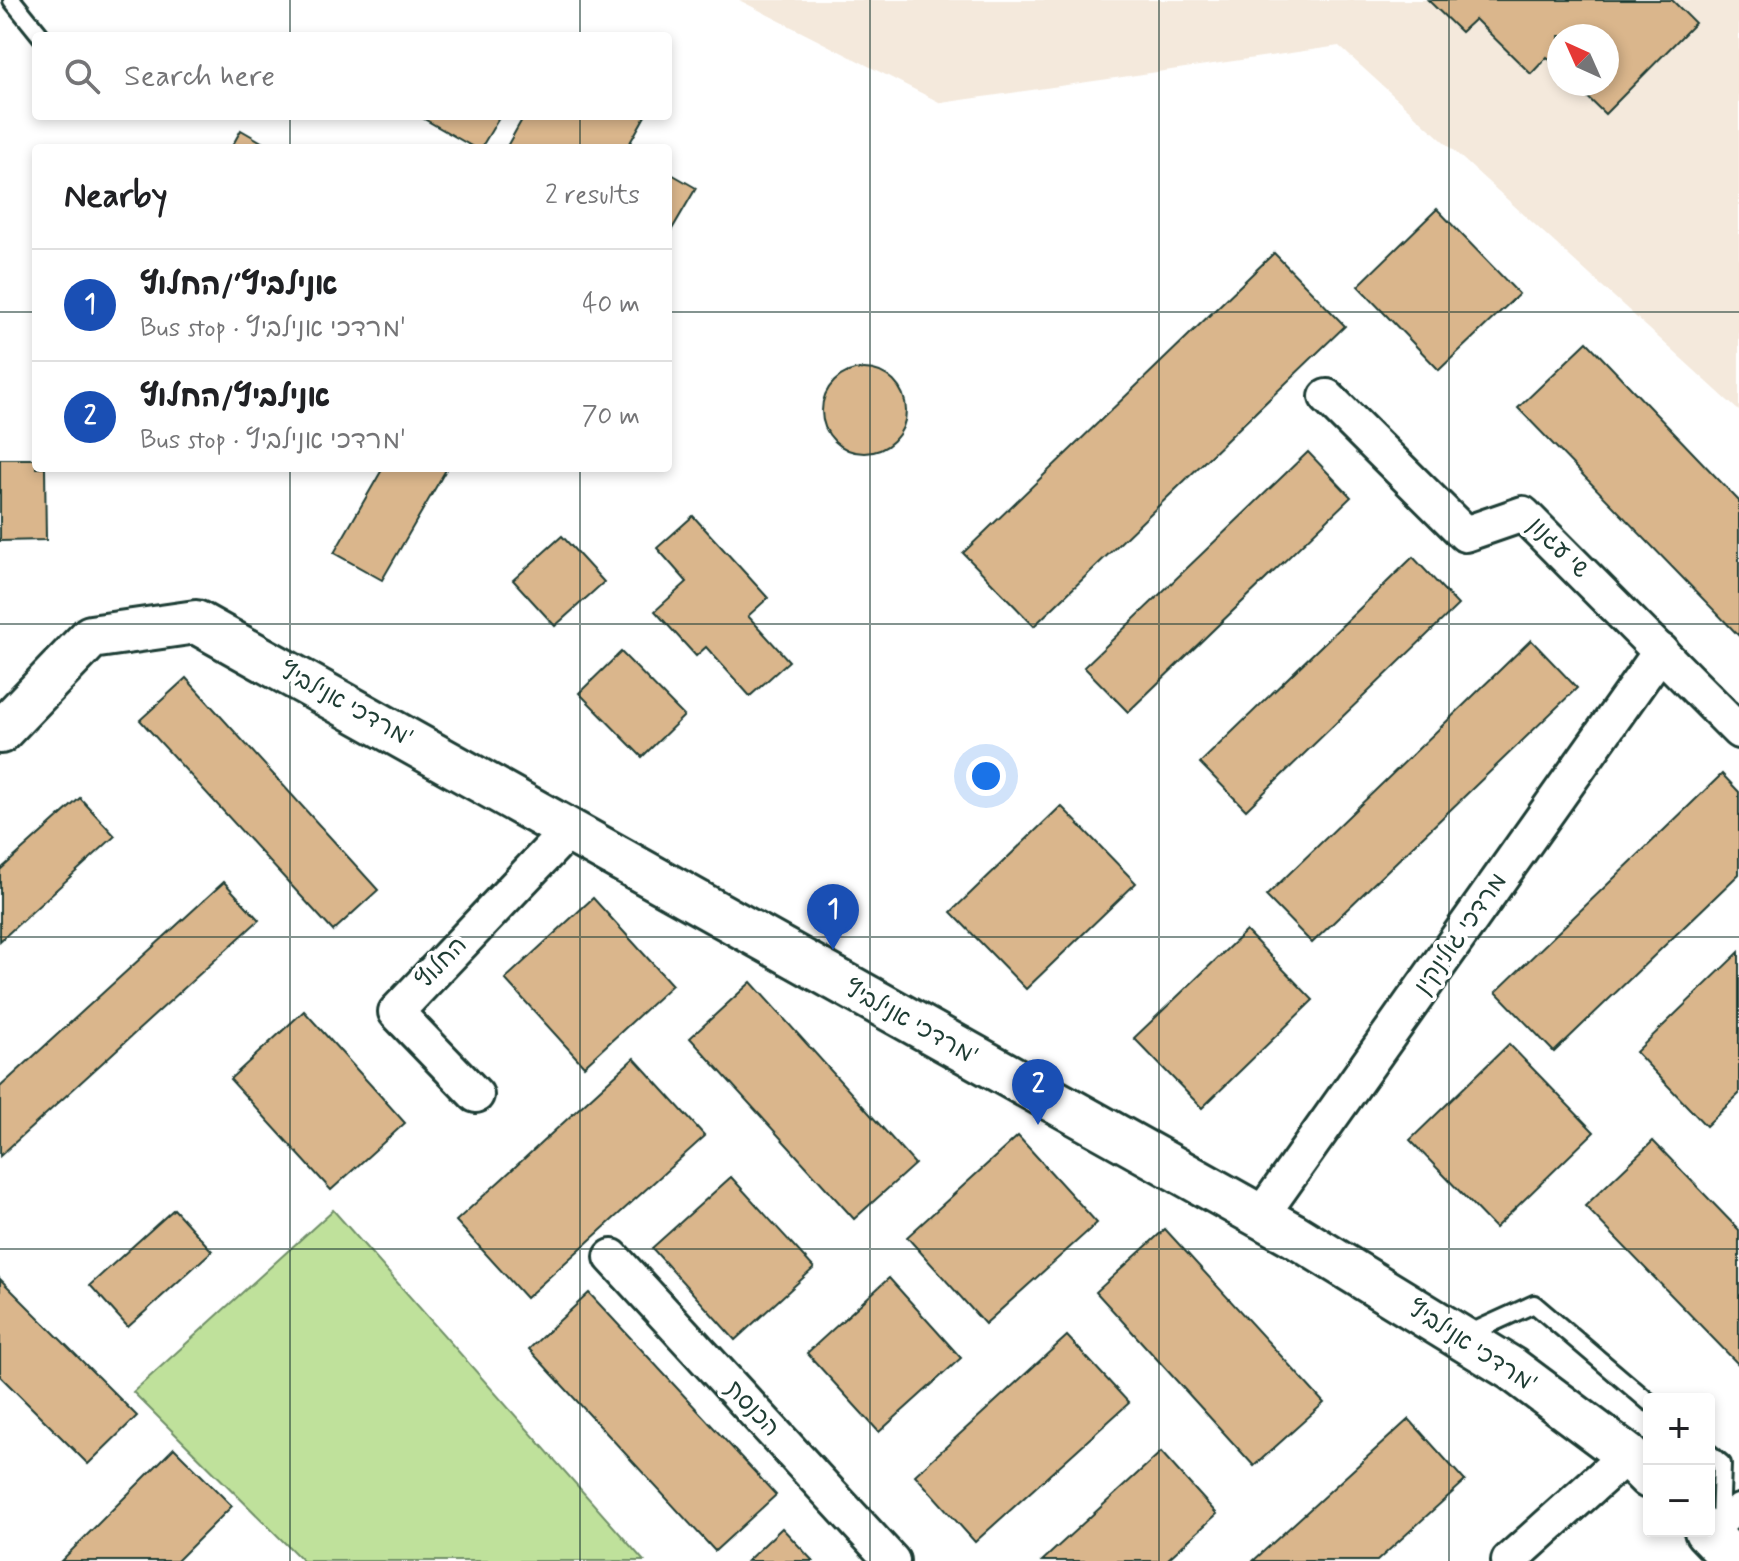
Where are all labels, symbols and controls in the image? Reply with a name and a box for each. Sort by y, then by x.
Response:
north arrow [1547,24,1619,96]
search box [32,32,672,120]
icon: search [60,54,104,98]
text: Search here [124,57,275,96]
text: Nearby [64,174,168,219]
text: 2 results [545,179,640,213]
text: אנילביץ׳/החלוץ [140,266,338,305]
text: 1 [84,288,96,322]
text: 40 m [582,288,640,322]
text: Bus stop · מרדכי אנילביץ' [140,312,406,346]
text: אנילביץ/החלוץ [140,378,330,417]
text: 2 [84,400,96,434]
text: 70 m [582,400,640,434]
text: Bus stop · מרדכי אנילביץ' [140,424,406,458]
street label: שי עגנון [1521,511,1595,585]
street label: מרדכי אנילביץ' [274,656,418,754]
your location [966,756,1006,796]
street label: מרדכי גולינקין [1408,867,1514,1001]
pin: 1 [807,884,859,950]
street label: החלוץ [410,930,474,996]
street label: מרדכי אנילביץ' [839,974,983,1072]
pin: 2 [1012,1059,1064,1125]
street label: מרדכי אנילביץ' [1402,1294,1542,1400]
street label: הכנסת [718,1374,786,1444]
map controls [1643,1393,1715,1537]
button: + [1643,1393,1715,1465]
button: − [1643,1465,1715,1537]

